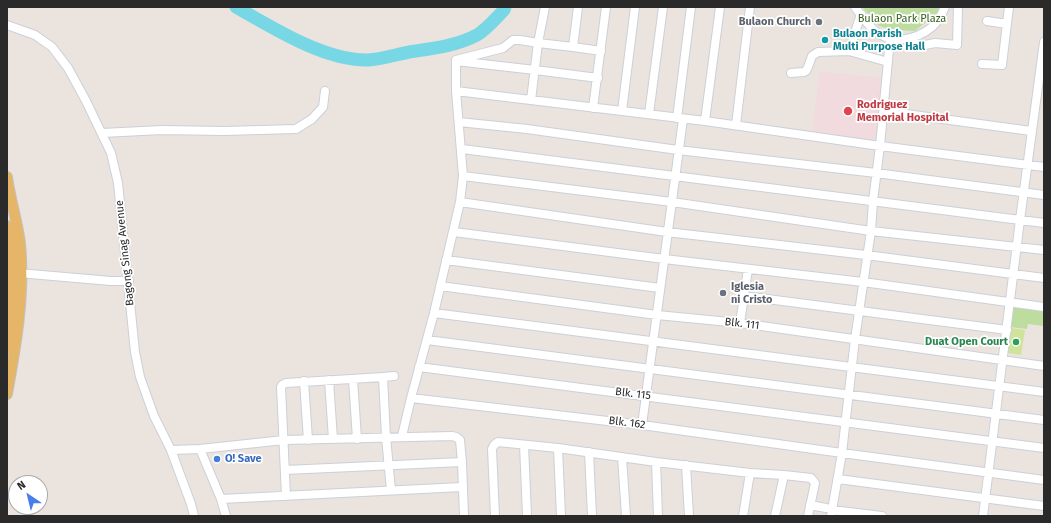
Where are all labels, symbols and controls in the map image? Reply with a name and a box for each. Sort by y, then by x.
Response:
park label: Bulaon Park Plaza [858,12,946,26]
place label: Bulaon Church [739,15,811,29]
marker: Bulaon Church [814,17,824,27]
place label: Bulaon Parish Multi Purpose Hall [833,27,925,53]
marker: Bulaon Parish Multi Purpose Hall [820,35,830,45]
place label: Rodriguez Memorial Hospital [857,98,949,124]
marker: Rodriguez Memorial Hospital [842,105,854,117]
street label: Bagong Sinag Avenue [113,200,137,306]
place label: Iglesia ni Cristo [731,280,773,306]
marker: Iglesia ni Cristo [718,288,728,298]
street label: Blk. 111 [724,315,760,333]
place label: Duat Open Court [925,335,1008,349]
marker: Duat Open Court [1011,337,1021,347]
street label: Blk. 115 [614,385,652,403]
street label: Blk. 162 [608,414,646,432]
place label: O! Save [225,452,262,466]
marker: O! Save [212,454,222,464]
north arrow [8,475,48,515]
text: N [15,478,28,493]

